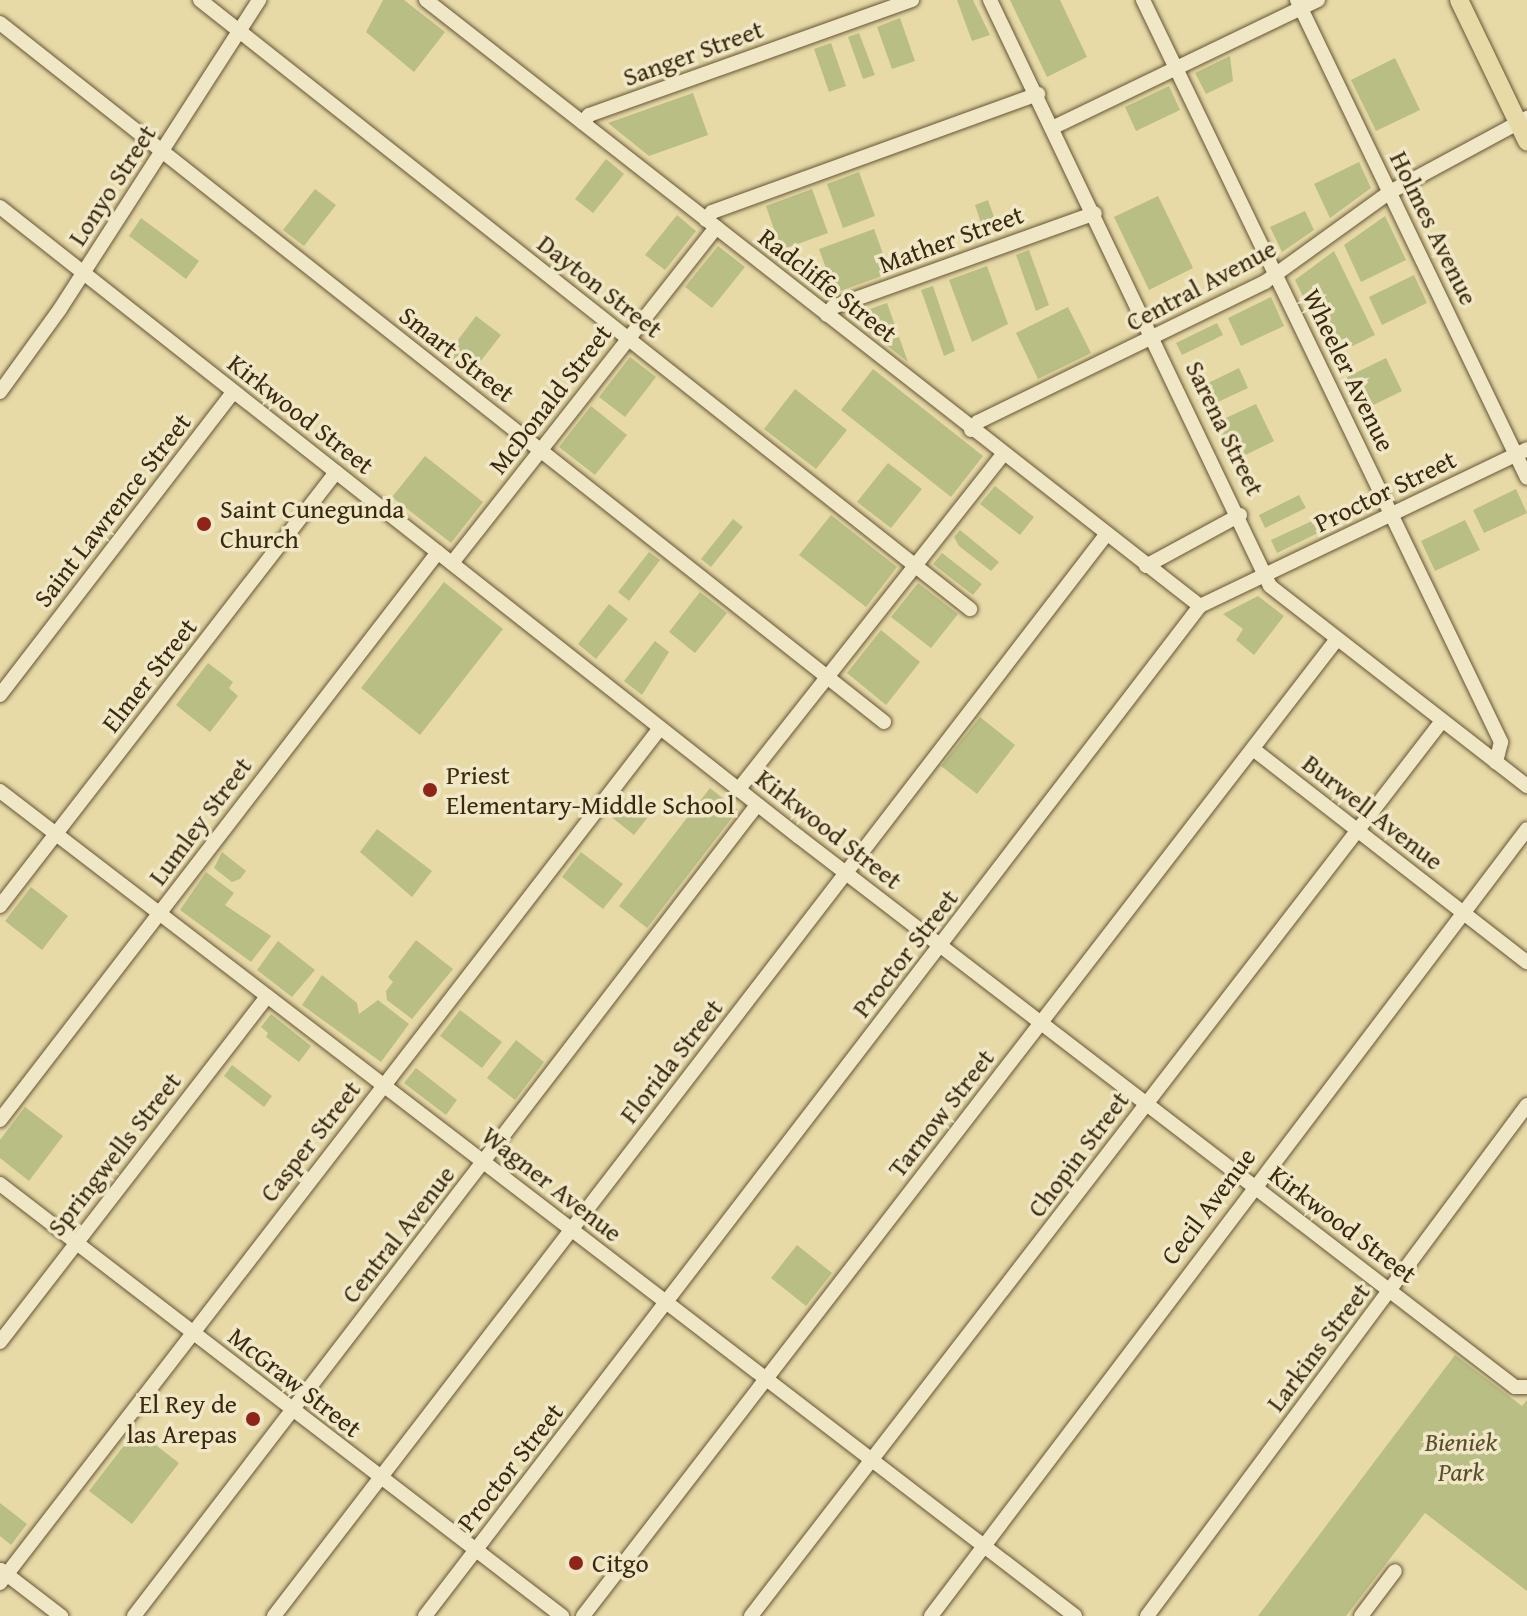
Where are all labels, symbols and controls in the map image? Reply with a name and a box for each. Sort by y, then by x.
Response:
street label: Sanger Street [619,13,767,93]
street label: Lonyo Street [61,119,163,251]
street label: Holmes Avenue [1383,146,1485,310]
street label: Mather Street [874,198,1028,280]
street label: Radcliffe Street [753,221,903,349]
street label: Dayton Street [531,228,669,344]
street label: Central Avenue [1120,232,1282,338]
street label: Wheeler Avenue [1296,284,1402,456]
street label: Smart Street [393,299,521,409]
street label: McDonald Street [482,318,618,480]
street label: Kirkwood Street [222,347,380,481]
street label: Sarena Street [1179,356,1271,500]
street label: Saint Lawrence Street [27,407,197,613]
street label: Proctor Street [1309,443,1461,539]
place label: Saint Cunegunda Church [220,493,405,554]
marker: Saint Cunegunda Church [195,515,213,533]
street label: Elmer Street [95,612,203,738]
street label: Burwell Avenue [1296,747,1450,877]
street label: Lumley Street [142,751,258,891]
place label: Priest Elementary‑Middle School [446,759,735,820]
street label: Kirkwood Street [750,762,908,896]
marker: Priest Elementary‑Middle School [421,781,439,799]
street label: Proctor Street [845,883,965,1023]
street label: Florida Street [613,993,729,1129]
street label: Tarnow Street [881,1043,1001,1183]
street label: Springwells Street [40,1066,188,1242]
street label: Casper Street [253,1074,367,1208]
street label: Chopin Street [1021,1085,1135,1223]
street label: Wagner Avenue [476,1120,628,1248]
street label: Cecil Avenue [1154,1141,1262,1271]
street label: Kirkwood Street [1263,1158,1423,1290]
street label: Central Avenue [335,1159,461,1309]
street label: Larkins Street [1260,1277,1376,1417]
street label: McGraw Street [222,1320,368,1444]
place label: El Rey de las Arepas [126,1388,237,1450]
street label: Proctor Street [450,1397,570,1537]
marker: El Rey de las Arepas [244,1410,262,1428]
park label: Bieniek Park [1425,1426,1497,1488]
place label: Citgo [592,1547,649,1579]
marker: Citgo [567,1554,585,1572]

